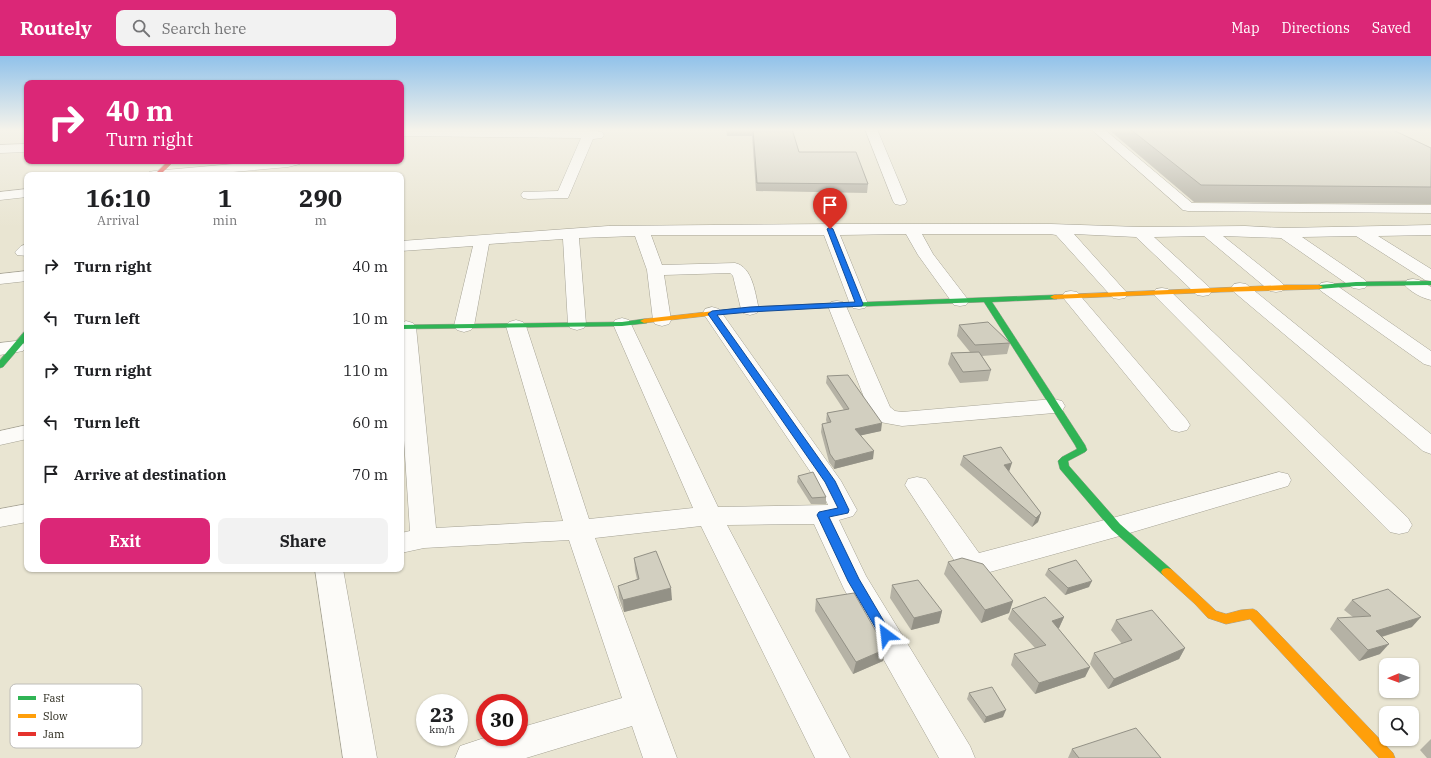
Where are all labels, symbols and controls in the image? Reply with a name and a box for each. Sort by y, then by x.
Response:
search box [116,10,396,46]
text: Routely [20,16,92,40]
icon: search [130,17,152,39]
text: Search here [162,19,246,38]
text: Map [1231,19,1260,37]
text: Directions [1282,19,1350,37]
text: Saved [1372,19,1411,37]
text: 40 m [106,92,173,129]
icon: right [40,96,92,148]
text: Turn right [106,128,193,151]
text: 16:10 [86,182,151,214]
text: 1 [218,182,232,214]
text: 290 [299,182,342,214]
pin [813,188,847,229]
icon: arrive [819,194,841,216]
text: Arrival [97,212,139,229]
text: min [212,212,237,229]
text: m [314,212,327,229]
icon: right [40,255,62,277]
text: Turn right [74,257,152,276]
text: 40 m [352,257,388,276]
icon: left [40,307,62,329]
text: Turn left [74,309,140,328]
text: 10 m [352,309,388,328]
icon: right [40,359,62,381]
text: Turn right [74,361,152,380]
text: 110 m [343,361,388,380]
icon: left [40,411,62,433]
text: Turn left [74,413,140,432]
text: 60 m [352,413,388,432]
icon: arrive [40,463,62,485]
text: Arrive at destination [74,465,226,484]
text: 70 m [352,465,388,484]
button: Exit [40,518,210,564]
button: Share [218,518,388,564]
position arrow [865,614,907,656]
north arrow [1379,658,1419,698]
map controls [1379,658,1419,746]
legend [10,684,142,748]
text: Fast [43,691,65,705]
speed limit sign: 30 [476,694,528,746]
text: 23 [430,701,454,728]
button: search [1379,706,1419,746]
text: Slow [43,709,68,723]
text: km/h [429,723,455,736]
text: Jam [43,727,65,741]

